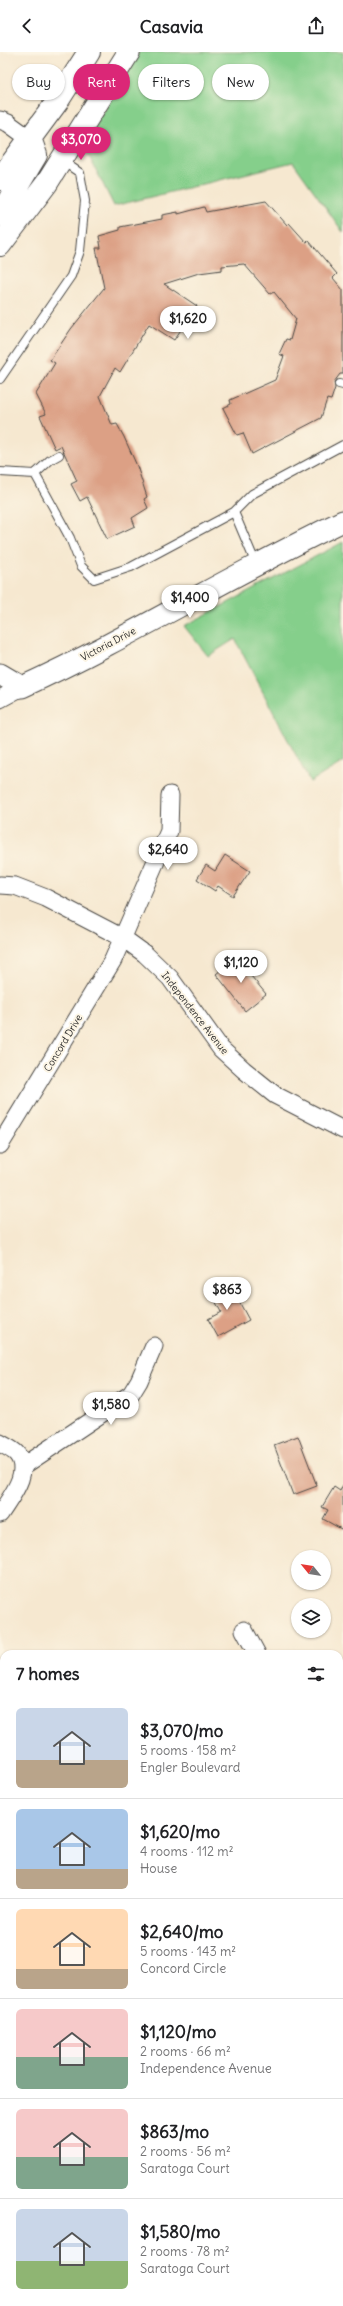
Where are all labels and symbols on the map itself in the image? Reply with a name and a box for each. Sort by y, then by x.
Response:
pin: $3,070 [48,127,114,161]
pin: $1,620 [155,306,221,340]
pin: $1,400 [157,585,223,619]
street label: Victoria Drive [78,624,138,664]
pin: $2,640 [135,837,201,871]
pin: $1,120 [208,950,274,984]
street label: Independence Avenue [159,969,231,1057]
street label: Concord Drive [41,1012,85,1074]
pin: $863 [203,1277,251,1311]
pin: $1,580 [78,1392,144,1426]
north arrow [291,1550,331,1590]

